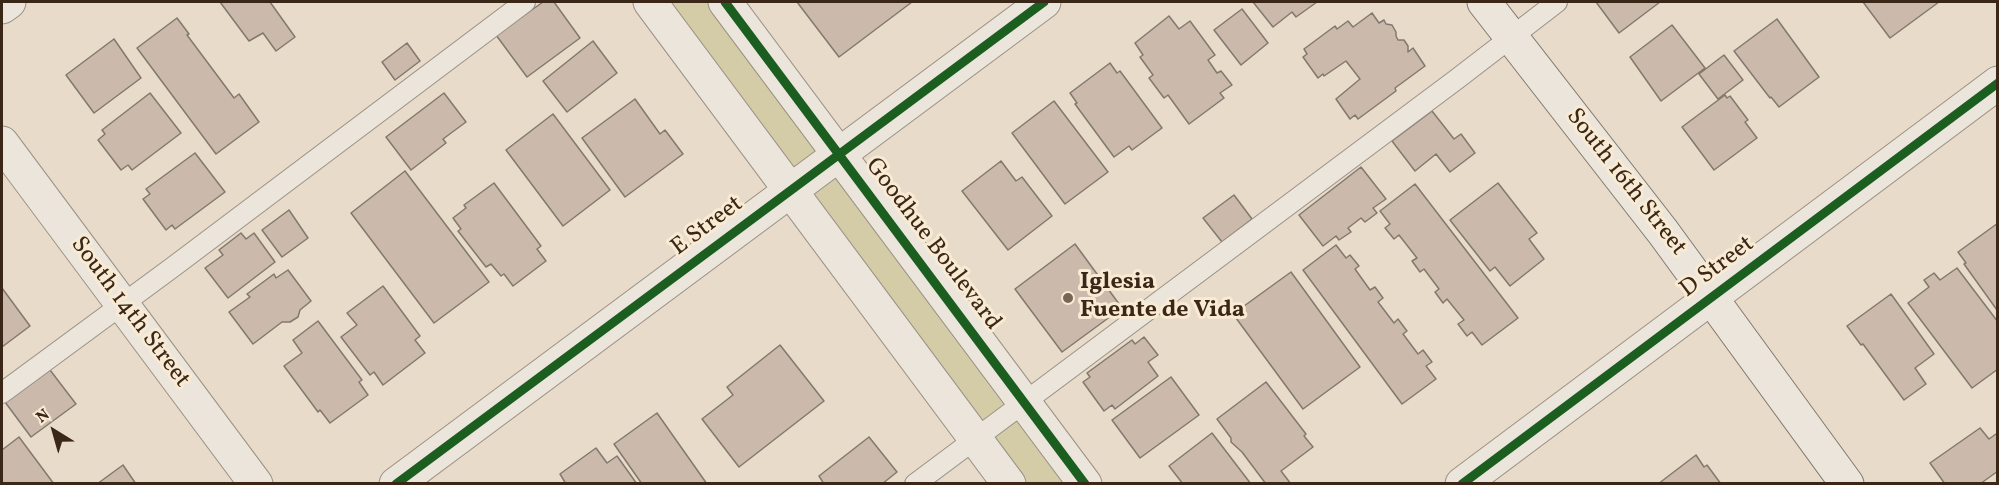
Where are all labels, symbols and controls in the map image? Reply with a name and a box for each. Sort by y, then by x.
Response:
street label: South 16th Street [1559,104,1691,262]
street label: Goodhue Boulevard [858,153,1006,337]
street label: E Street [667,191,749,263]
street label: D Street [1675,231,1761,305]
street label: South 14th Street [63,232,195,394]
place label: Iglesia Fuente de Vida [1080,270,1245,326]
marker: Iglesia Fuente de Vida [1061,291,1075,305]
north arrow [24,401,84,461]
text: N [32,404,54,429]

